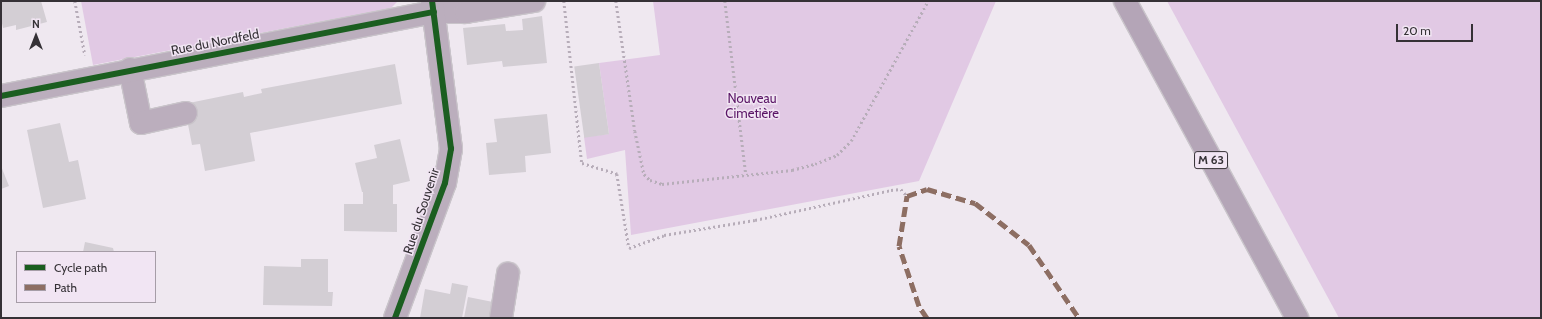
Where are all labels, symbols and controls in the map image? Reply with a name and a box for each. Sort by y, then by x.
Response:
north arrow [16,16,56,56]
scale bar [1398,16,1475,42]
text: N [32,17,40,31]
text: 20 m [1403,23,1431,38]
street label: Rue du Nordfeld [170,26,260,58]
park label: Nouveau Cimetière [725,91,779,122]
road number: M 63 [1194,150,1228,170]
street label: Rue du Souvenir [400,166,442,256]
legend [16,251,156,303]
text: Cycle path [54,260,107,275]
text: Path [54,280,77,295]

